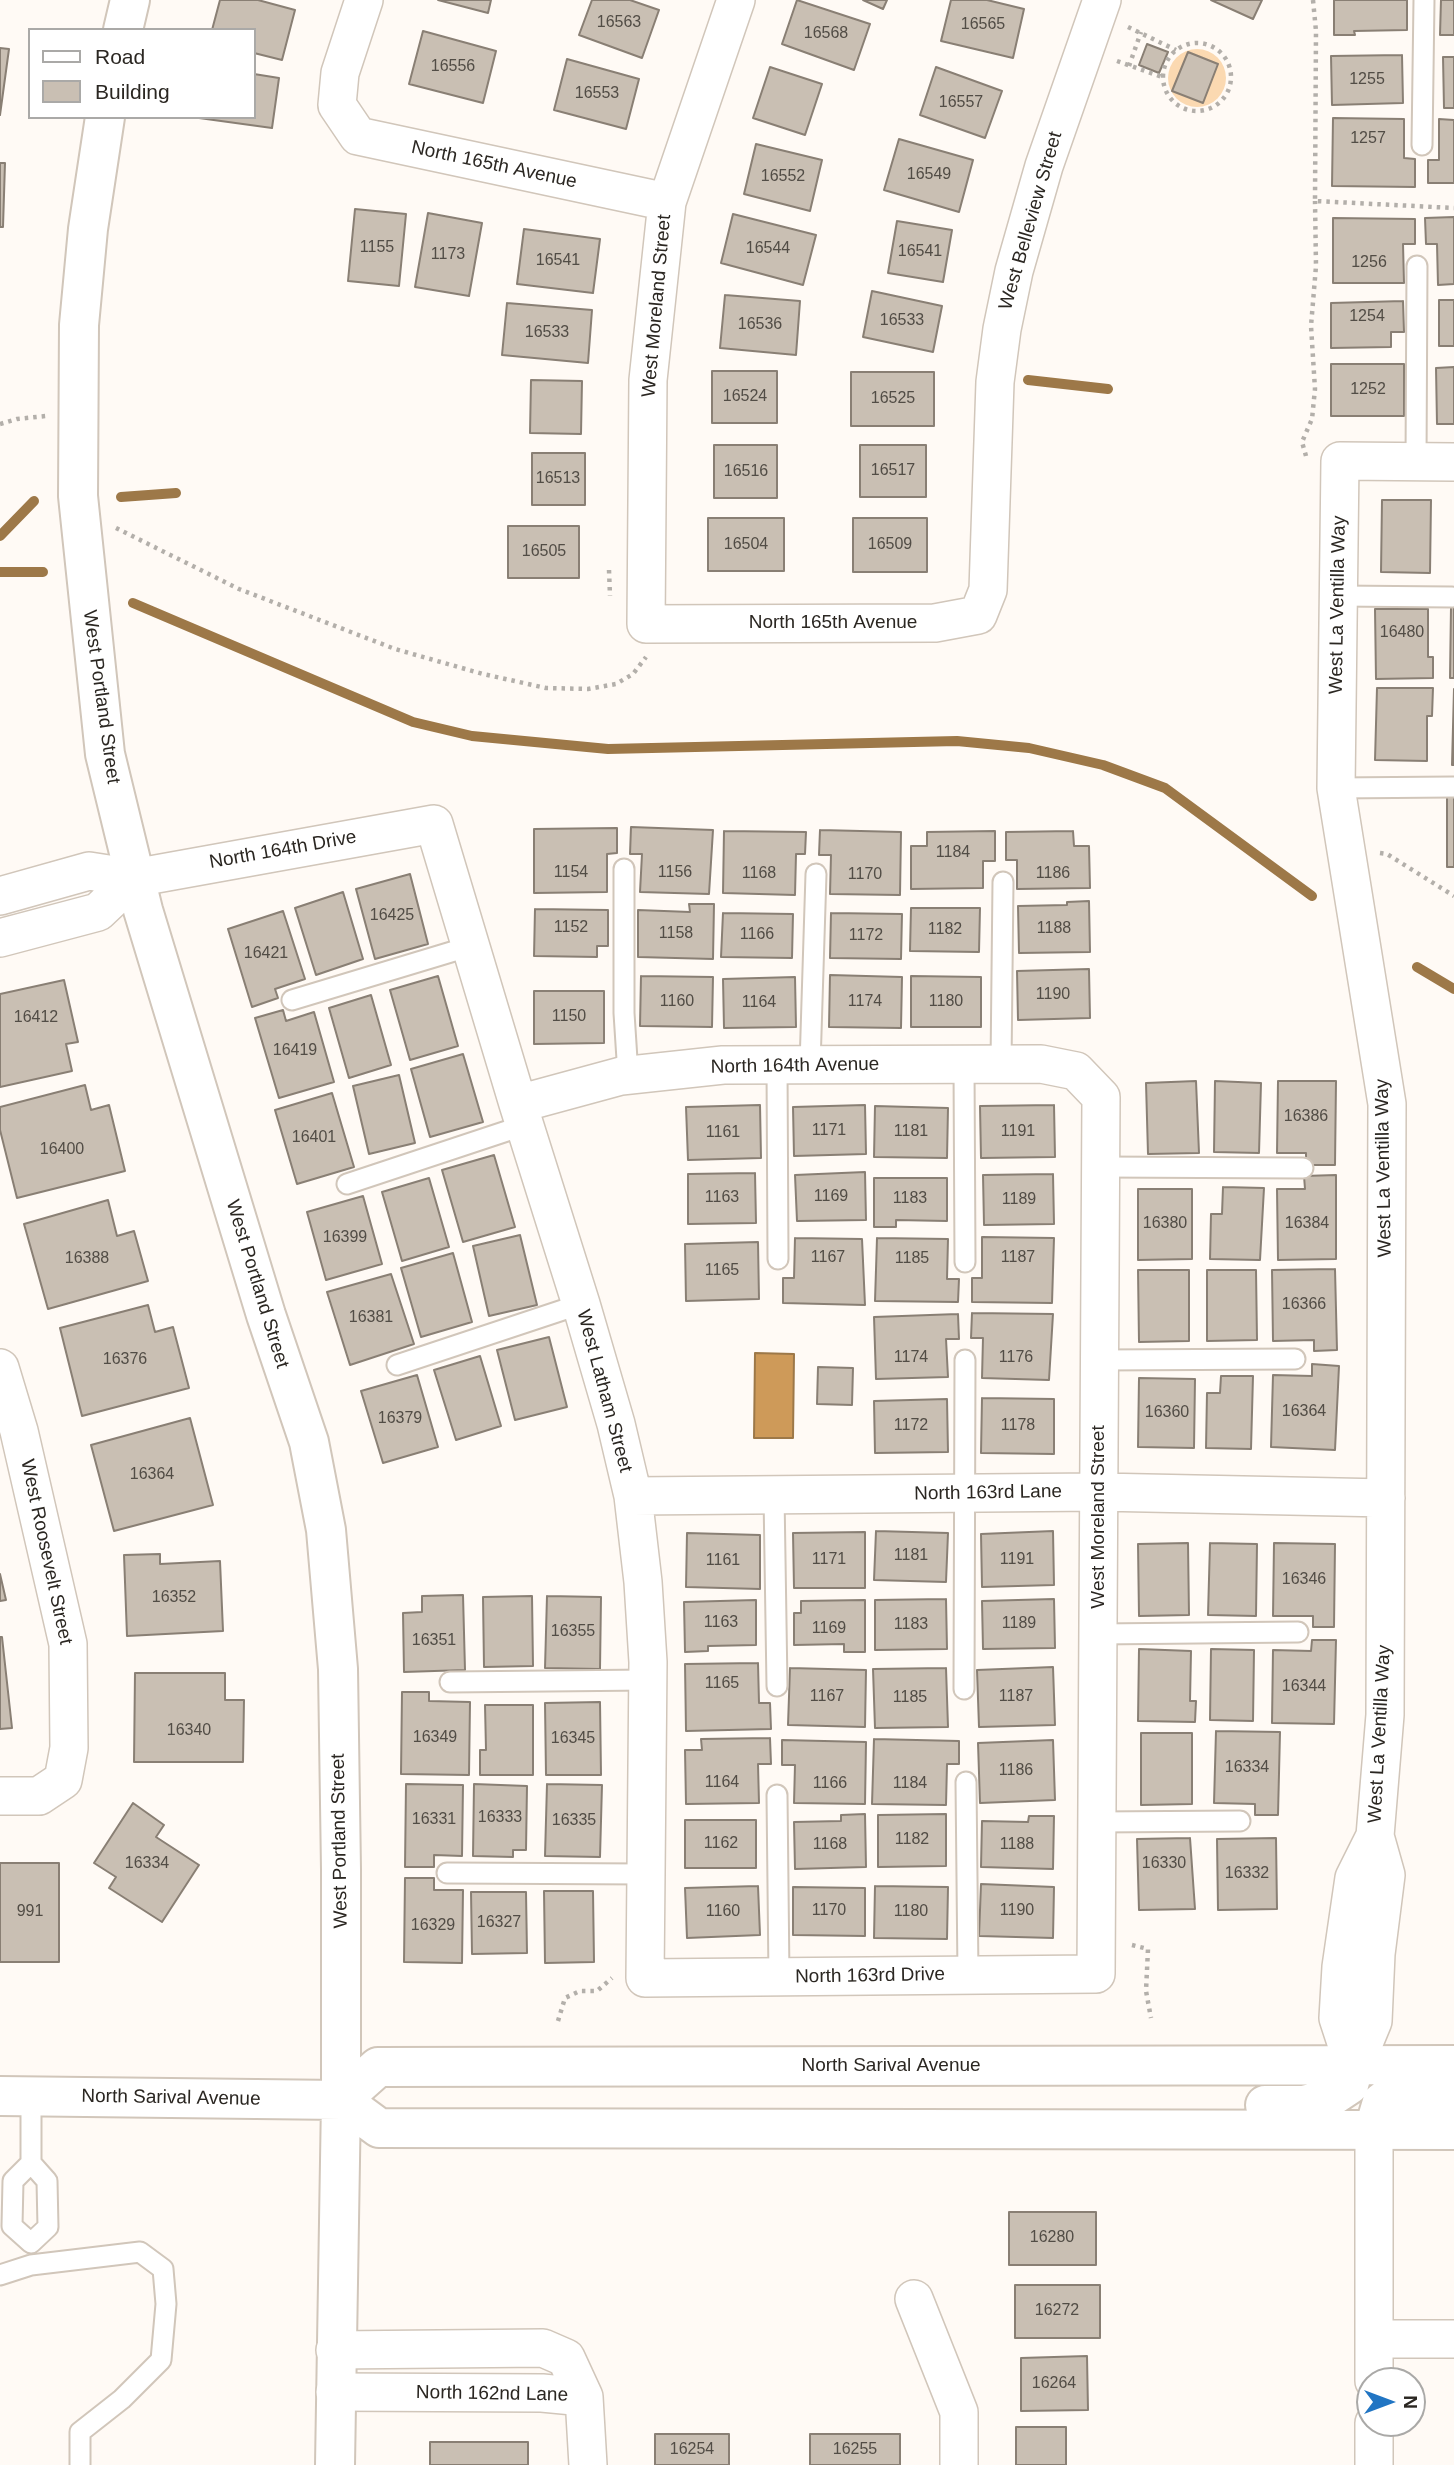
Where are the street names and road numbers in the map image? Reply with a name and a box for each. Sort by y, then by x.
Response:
street label: West Belleview Street [995,129,1067,313]
street label: North 165th Avenue [409,136,579,194]
street label: West Moreland Street [638,214,676,398]
street label: West La Ventilla Way [1325,516,1351,694]
street label: West Portland Street [78,609,124,785]
street label: North 165th Avenue [749,612,917,634]
street label: North 164th Drive [208,826,358,874]
street label: North 164th Avenue [710,1053,880,1079]
street label: West La Ventilla Way [1371,1079,1397,1257]
street label: West Portland Street [221,1197,293,1371]
street label: West Latham Street [571,1307,637,1475]
street label: West Moreland Street [1088,1425,1110,1609]
street label: West Roosevelt Street [15,1457,77,1647]
street label: North 163rd Lane [914,1480,1062,1506]
street label: West La Ventilla Way [1364,1644,1396,1824]
street label: West Portland Street [327,1753,353,1929]
street label: North 163rd Drive [795,1963,945,1989]
street label: North Sarival Avenue [801,2055,981,2077]
street label: North Sarival Avenue [81,2085,261,2111]
street label: North 162nd Lane [416,2381,568,2407]

